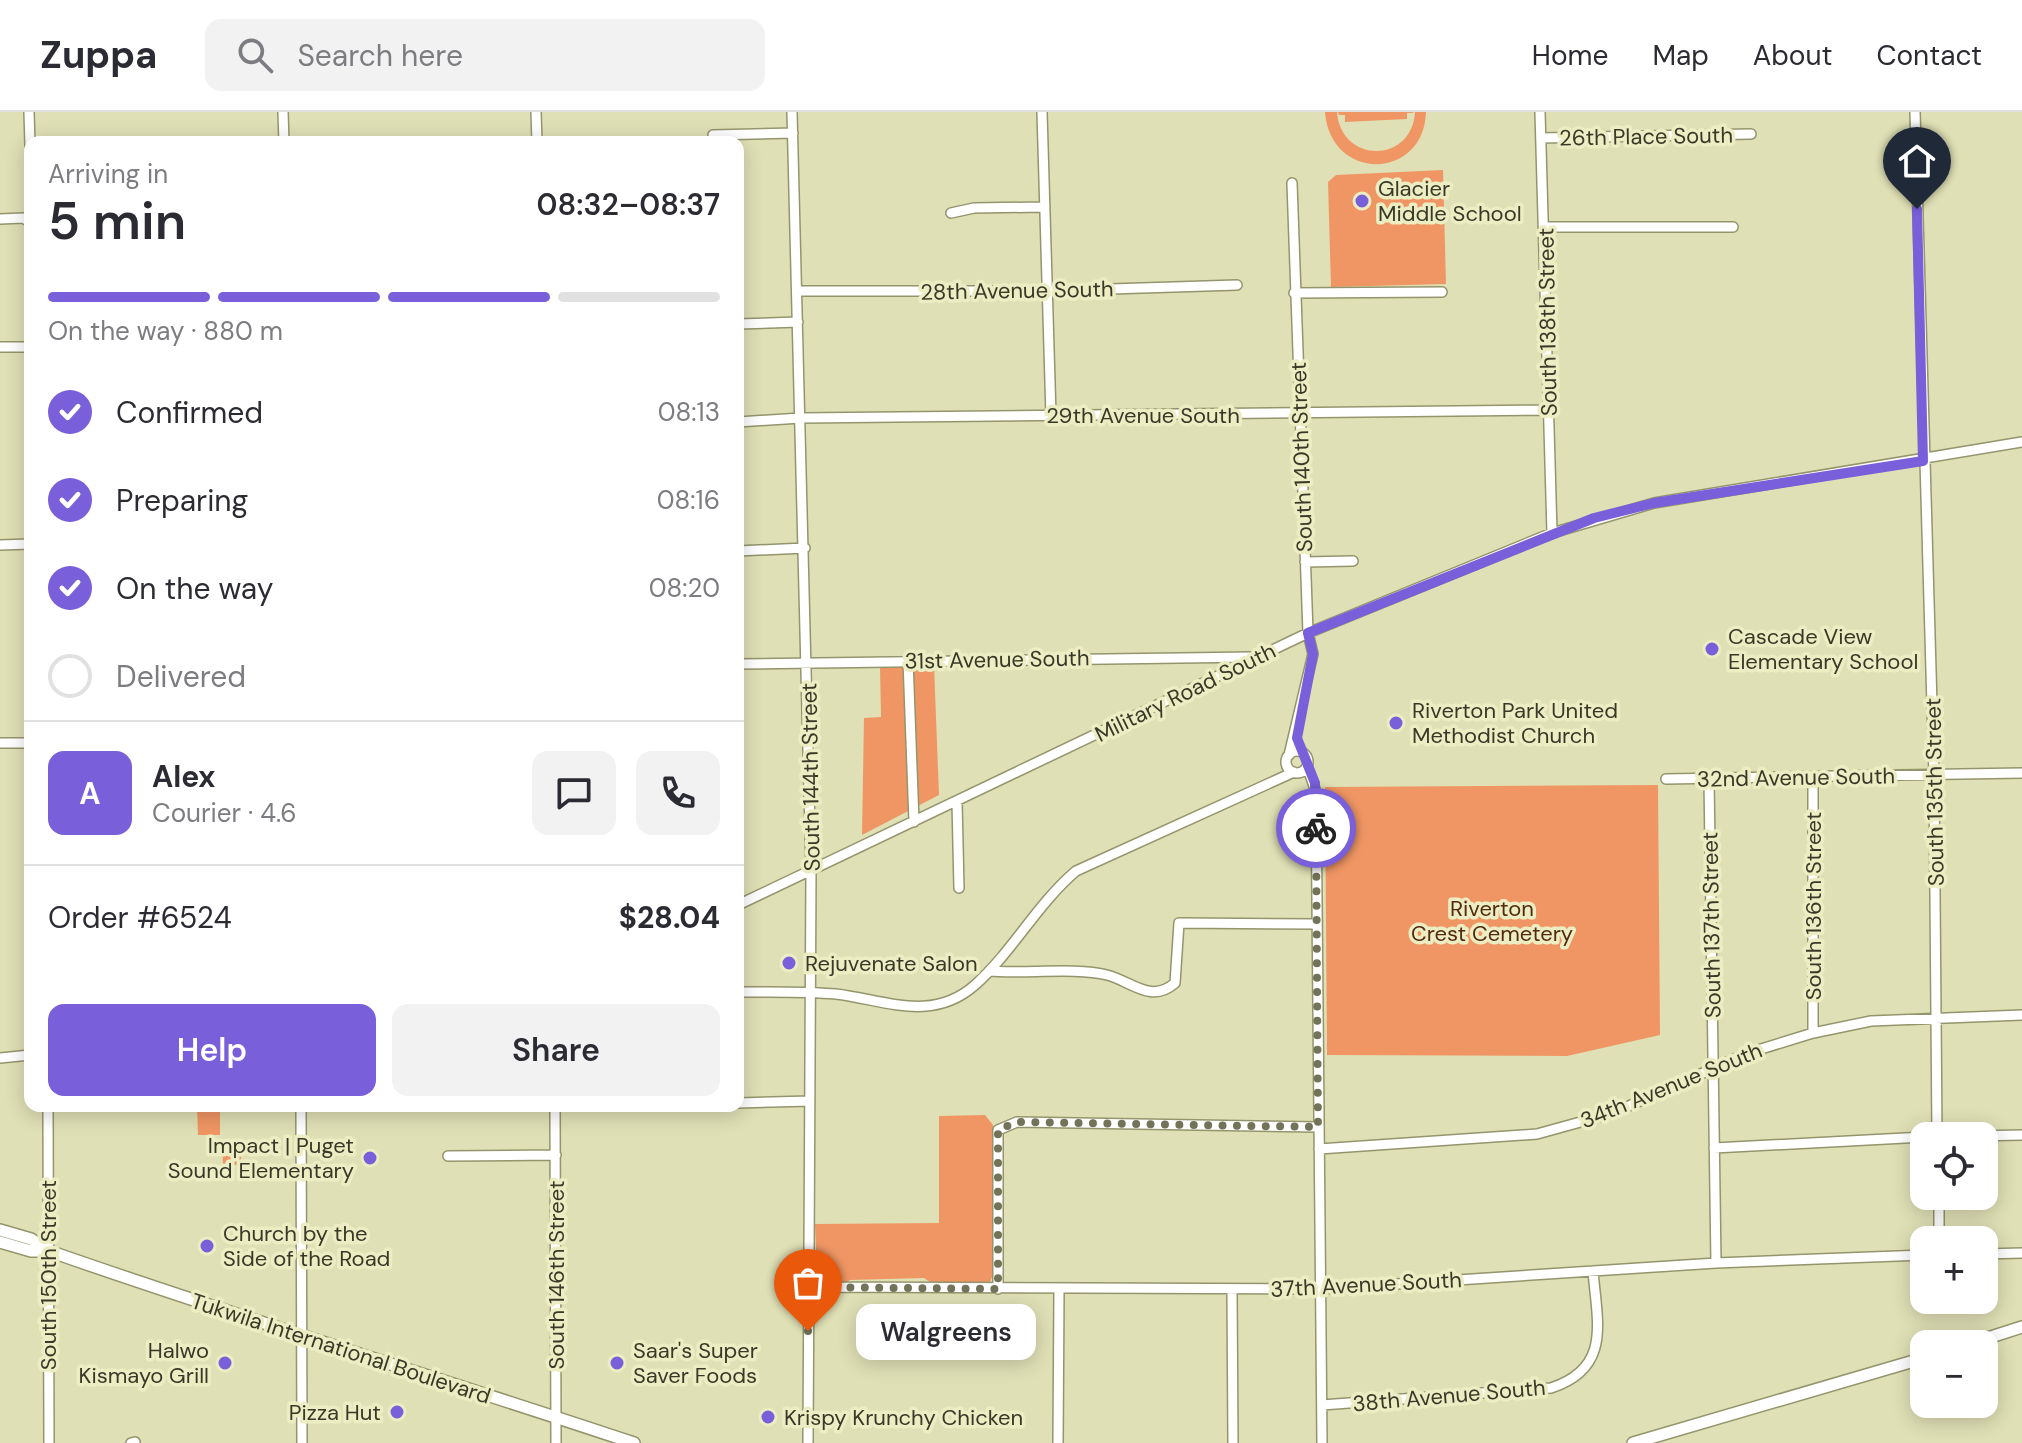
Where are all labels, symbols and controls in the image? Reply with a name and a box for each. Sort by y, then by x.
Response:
search box [205,19,765,91]
text: Zuppa [40,30,157,80]
icon: search [233,33,277,77]
text: Search here [297,36,463,75]
text: Home [1532,37,1608,74]
text: Map [1652,37,1709,74]
text: About [1753,37,1832,74]
text: Contact [1876,37,1982,74]
street label: 26th Place South [1559,120,1733,153]
pin [1883,127,1951,209]
icon: home [1895,139,1939,183]
text: Arriving in [48,157,168,191]
place label: Glacier Middle School [1378,174,1522,228]
text: 08:32–08:37 [537,185,720,224]
text: 5 min [48,187,186,255]
marker: Glacier Middle School [1353,192,1371,210]
street label: South 138th Street [1531,228,1564,416]
street label: 28th Avenue South [920,274,1114,307]
text: On the way · 880 m [48,314,283,348]
street label: South 140th Street [1284,361,1319,553]
icon: check [48,390,92,434]
text: Confirmed [116,393,263,432]
text: 08:13 [658,395,720,429]
street label: 29th Avenue South [1046,401,1240,430]
icon: check [48,478,92,522]
text: Preparing [116,481,248,520]
text: 08:16 [657,483,720,517]
icon: check [48,566,92,610]
text: On the way [116,569,273,608]
text: 08:20 [649,571,720,605]
place label: Cascade View Elementary School [1728,622,1918,676]
street label: Military Road South [1090,636,1280,749]
marker: Cascade View Elementary School [1703,640,1721,658]
street label: 31st Avenue South [904,643,1090,676]
text: Delivered [116,657,246,696]
street label: South 144th Street [794,682,827,872]
place label: Riverton Park United Methodist Church [1412,696,1618,750]
street label: South 135th Street [1918,698,1951,886]
marker: Riverton Park United Methodist Church [1387,714,1405,732]
button: chat [532,751,616,835]
button: phone [636,751,720,835]
text: Alex [152,757,215,796]
street label: 32nd Avenue South [1697,761,1895,794]
text: A [79,774,101,813]
courier [1276,788,1356,868]
text: Courier · 4.6 [152,796,297,830]
icon: bike [1294,806,1338,850]
street label: South 136th Street [1799,812,1828,1000]
street label: South 137th Street [1695,832,1728,1018]
park label: Riverton Crest Cemetery [1411,894,1573,948]
text: Order #6524 [48,898,232,937]
text: $28.04 [619,898,720,937]
place label: Rejuvenate Salon [805,949,978,978]
marker: Rejuvenate Salon [780,954,798,972]
button: Help [48,1004,376,1096]
button: Share [392,1004,720,1096]
street label: 34th Avenue South [1576,1036,1766,1135]
map controls [1910,1122,1998,1418]
button: locate [1910,1122,1998,1210]
place label: Impact | Puget Sound Elementary [168,1131,354,1185]
marker: Impact | Puget Sound Elementary [361,1149,379,1167]
street label: South 150th Street [34,1180,63,1370]
street label: South 146th Street [542,1180,571,1370]
place label: Church by the Side of the Road [223,1219,390,1273]
button: + [1910,1226,1998,1314]
marker: Church by the Side of the Road [198,1237,216,1255]
pin [774,1249,842,1331]
icon: bag [786,1261,830,1305]
street label: 37th Avenue South [1270,1265,1463,1304]
street label: Tukwila International Boulevard [187,1286,494,1411]
callout: Walgreens [856,1303,1036,1359]
text: Walgreens [880,1315,1012,1349]
button: − [1910,1330,1998,1418]
place label: Halwo Kismayo Grill [79,1336,209,1390]
place label: Saar's Super Saver Foods [633,1336,758,1390]
marker: Halwo Kismayo Grill [216,1354,234,1372]
marker: Saar's Super Saver Foods [608,1354,626,1372]
street label: 38th Avenue South [1351,1373,1547,1418]
place label: Pizza Hut [289,1398,381,1427]
marker: Pizza Hut [388,1403,406,1421]
place label: Krispy Krunchy Chicken [784,1403,1023,1432]
marker: Krispy Krunchy Chicken [759,1408,777,1426]

